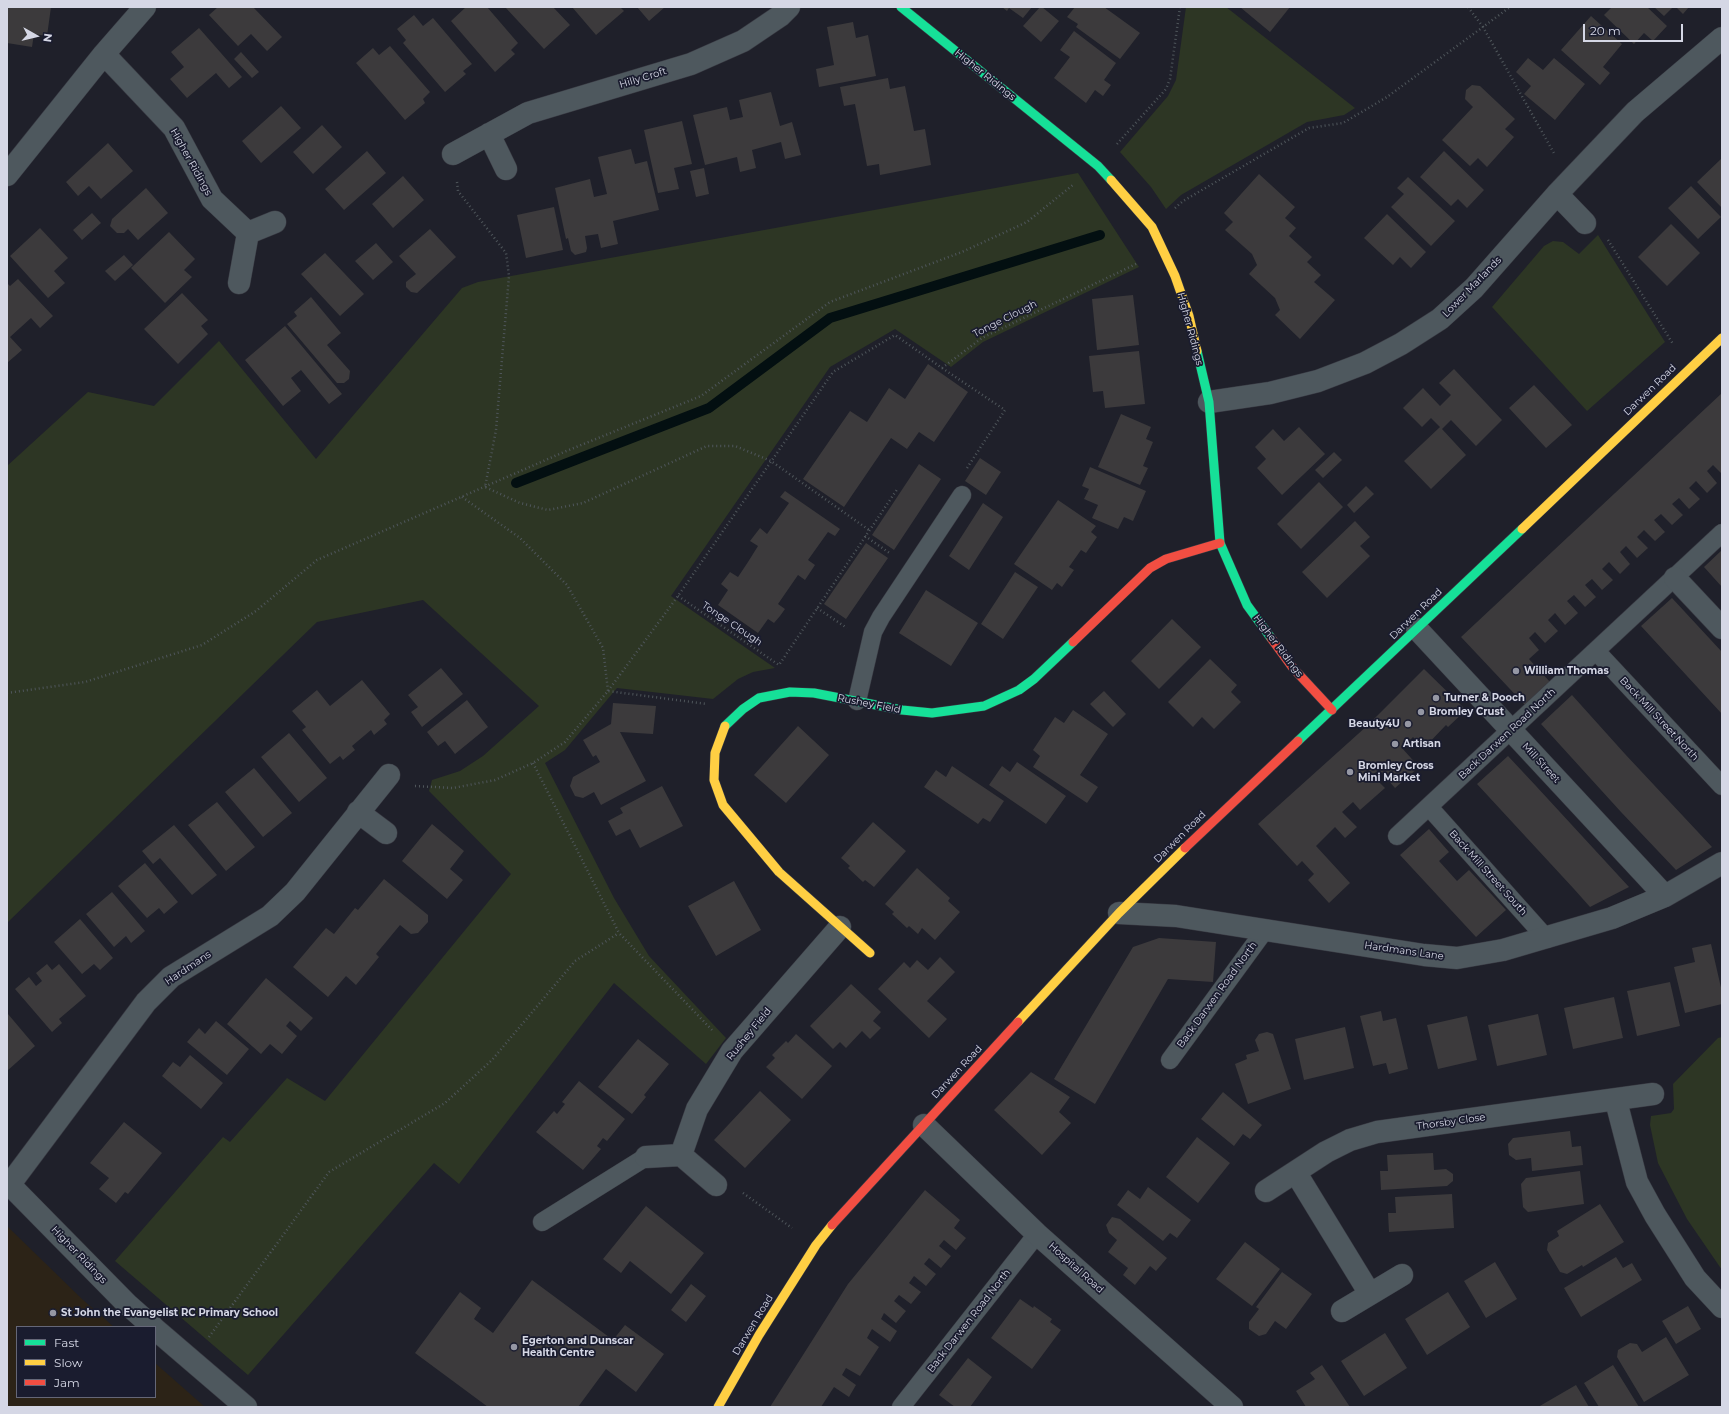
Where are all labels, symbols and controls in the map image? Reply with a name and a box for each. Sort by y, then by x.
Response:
north arrow [16,16,56,56]
scale bar [1585,16,1685,42]
text: 20 m [1590,23,1621,38]
text: N [40,32,55,43]
street label: Higher Ridings [952,47,1018,103]
street label: Hilly Croft [618,65,668,91]
street label: Higher Ridings [168,126,214,198]
street label: Lower Marlands [1440,254,1504,320]
street label: Higher Ridings [1175,291,1205,367]
street label: Tonge Clough [971,298,1039,340]
street label: Darwen Road [1621,362,1679,418]
street label: Darwen Road [1387,586,1445,642]
street label: Tonge Clough [700,599,764,649]
street label: Higher Ridings [1251,612,1305,680]
place label: William Thomas [1524,665,1609,677]
marker: William Thomas [1511,666,1521,676]
street label: Back Mill Street North [1617,675,1701,763]
street label: Back Darwen Road North [1456,686,1558,782]
street label: Rushey Field [836,692,902,716]
place label: Turner & Pooch [1444,692,1525,704]
marker: Turner & Pooch [1431,693,1441,703]
place label: Bromley Crust [1429,706,1504,718]
marker: Bromley Crust [1416,707,1426,717]
place label: Beauty4U [1349,718,1400,730]
marker: Beauty4U [1403,719,1413,729]
place label: Artisan [1403,738,1441,750]
marker: Artisan [1390,739,1400,749]
street label: Mill Street [1519,740,1563,786]
place label: Bromley Cross Mini Market [1358,760,1434,784]
marker: Bromley Cross Mini Market [1345,767,1355,777]
street label: Darwen Road [1152,809,1208,865]
street label: Back Mill Street South [1447,828,1529,918]
street label: Hardmans Lane [1364,939,1444,963]
street label: Back Darwen Road North [1174,940,1260,1050]
street label: Hardmans [163,948,213,988]
street label: Rushey Field [724,1005,774,1063]
street label: Darwen Road [929,1043,985,1101]
street label: Thorsby Close [1416,1111,1486,1133]
street label: Higher Ridings [49,1224,109,1286]
street label: Hospital Road [1046,1240,1106,1296]
street label: Back Darwen Road North [925,1267,1013,1375]
street label: Darwen Road [730,1293,776,1357]
place label: St John the Evangelist RC Primary School [61,1307,278,1319]
marker: St John the Evangelist RC Primary School [48,1308,58,1318]
legend [16,1326,156,1398]
text: Fast [54,1335,79,1350]
place label: Egerton and Dunscar Health Centre [522,1335,634,1358]
marker: Egerton and Dunscar Health Centre [509,1342,519,1352]
text: Slow [54,1355,83,1370]
text: Jam [54,1375,80,1390]

